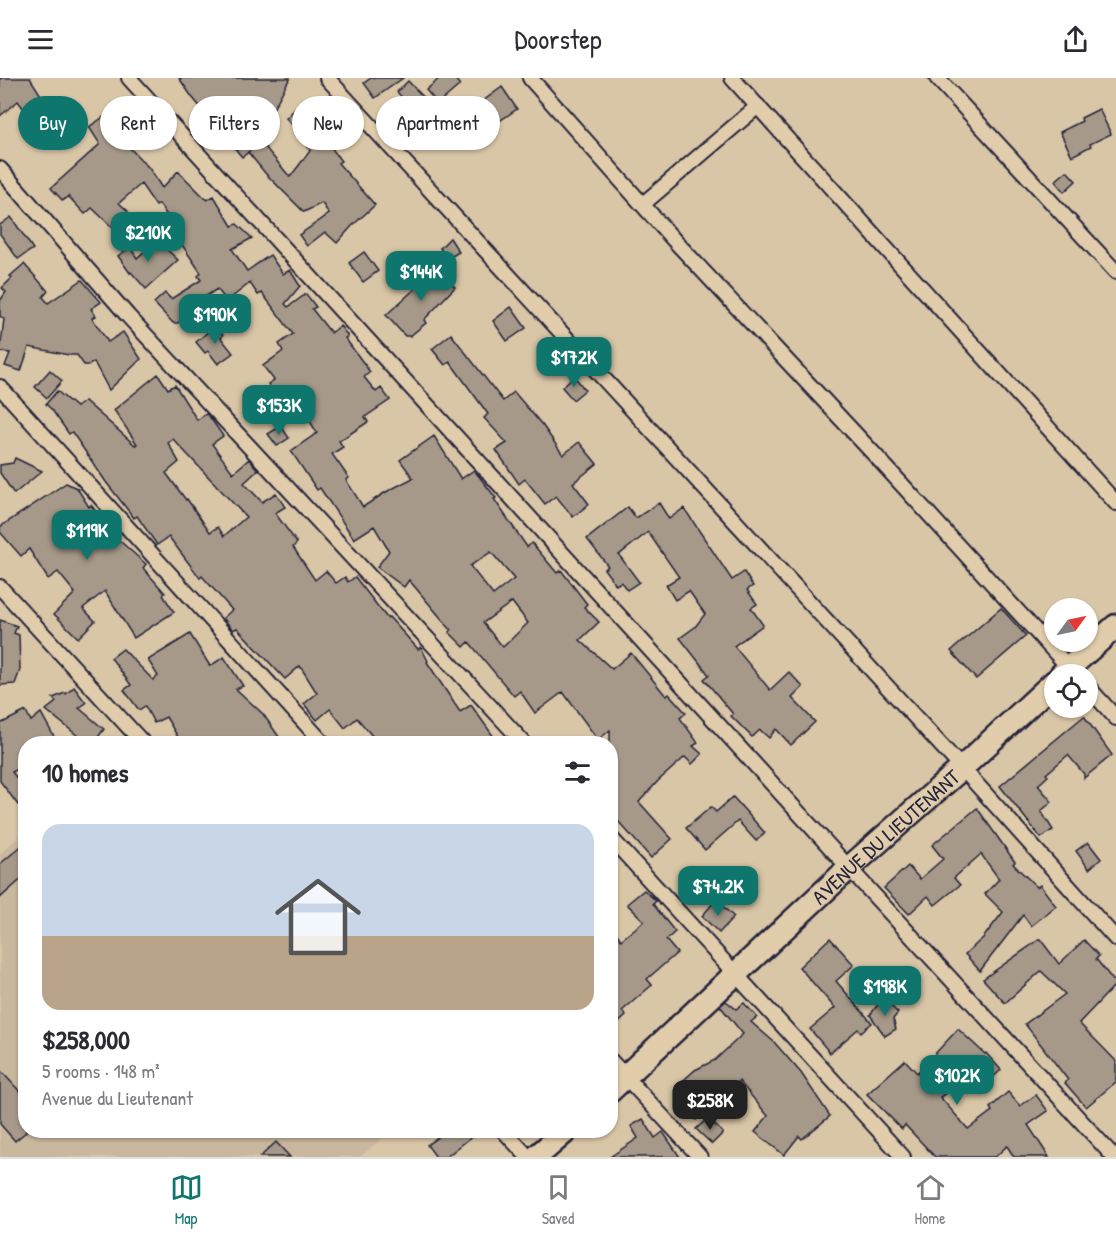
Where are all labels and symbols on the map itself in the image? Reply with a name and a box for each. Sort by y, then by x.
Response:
pin: $210K [106,212,190,263]
pin: $144K [379,251,463,302]
pin: $190K [173,294,257,345]
pin: $172K [532,337,616,388]
pin: $153K [237,385,321,436]
pin: $119K [45,510,129,561]
north arrow [1044,598,1098,652]
street label: AVENUE DU LIEUTENANT [805,762,967,911]
pin: $74.2K [669,866,767,917]
pin: $198K [843,966,927,1017]
pin: $102K [915,1055,999,1106]
pin: $258K [668,1080,752,1131]

